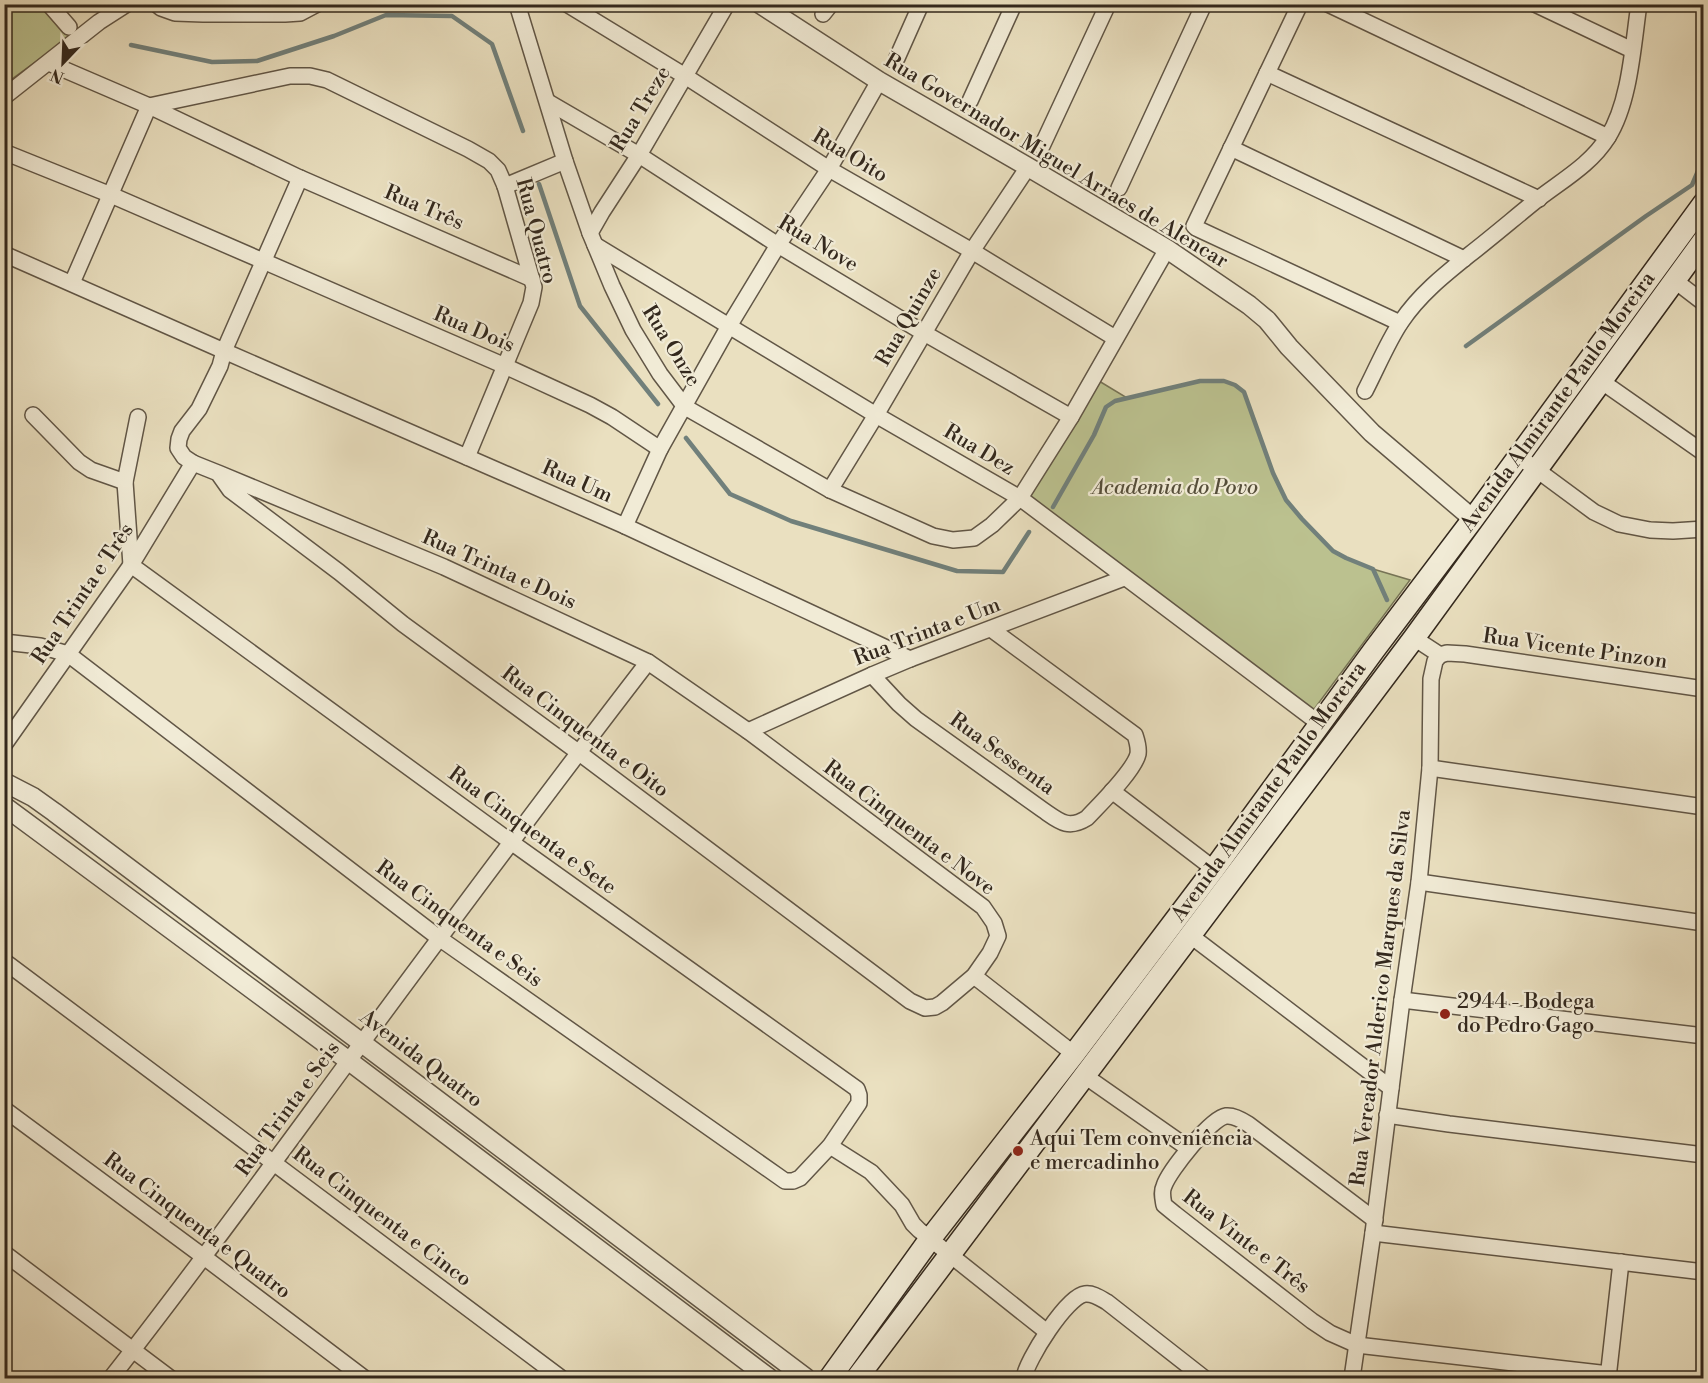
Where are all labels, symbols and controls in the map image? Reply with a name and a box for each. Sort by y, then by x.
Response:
north arrow [33,33,93,93]
street label: Rua Governador Miguel Arraes de Alencar [879,48,1233,274]
street label: Rua Treze [605,61,677,157]
text: N [47,64,67,88]
street label: Rua Oito [808,123,892,189]
street label: Rua Quatro [509,175,563,287]
street label: Rua Três [380,180,468,236]
street label: Rua Nove [773,210,863,278]
street label: Rua Quinze [870,263,948,371]
street label: Avenida Almirante Paulo Moreira [1454,266,1661,538]
street label: Rua Onze [636,300,706,392]
street label: Rua Dois [429,301,519,359]
street label: Rua Dez [939,419,1019,481]
street label: Rua Um [538,455,616,509]
park label: Academia do Povo [1090,475,1258,501]
street label: Rua Trinta e Três [26,519,140,669]
street label: Rua Trinta e Dois [418,524,580,616]
street label: Rua Trinta e Um [850,592,1004,672]
street label: Rua Vicente Pinzon [1481,623,1670,675]
street label: Avenida Almirante Paulo Moreira [1165,656,1372,928]
street label: Rua Cinquenta e Oito [496,660,674,804]
street label: Rua Sessenta [944,707,1060,801]
street label: Rua Cinquenta e Nove [818,755,1000,901]
street label: Rua Cinquenta e Sete [443,761,621,901]
street label: Rua Vereador Alderico Marques da Silva [1345,808,1417,1188]
street label: Rua Cinquenta e Seis [371,855,547,993]
place label: 2944 - Bodega do Pedro Gago [1457,989,1595,1039]
street label: Avenida Quatro [353,1004,488,1114]
marker: 2944 - Bodega do Pedro Gago [1438,1007,1452,1021]
street label: Rua Trinta e Seis [230,1036,346,1182]
place label: Aqui Tem conveniência e mercadinho [1029,1126,1253,1176]
street label: Rua Cinquenta e Cinco [287,1141,477,1293]
marker: Aqui Tem conveniência e mercadinho [1011,1144,1025,1158]
street label: Rua Cinquenta e Quatro [98,1147,296,1305]
street label: Rua Vinte e Três [1177,1184,1315,1300]

